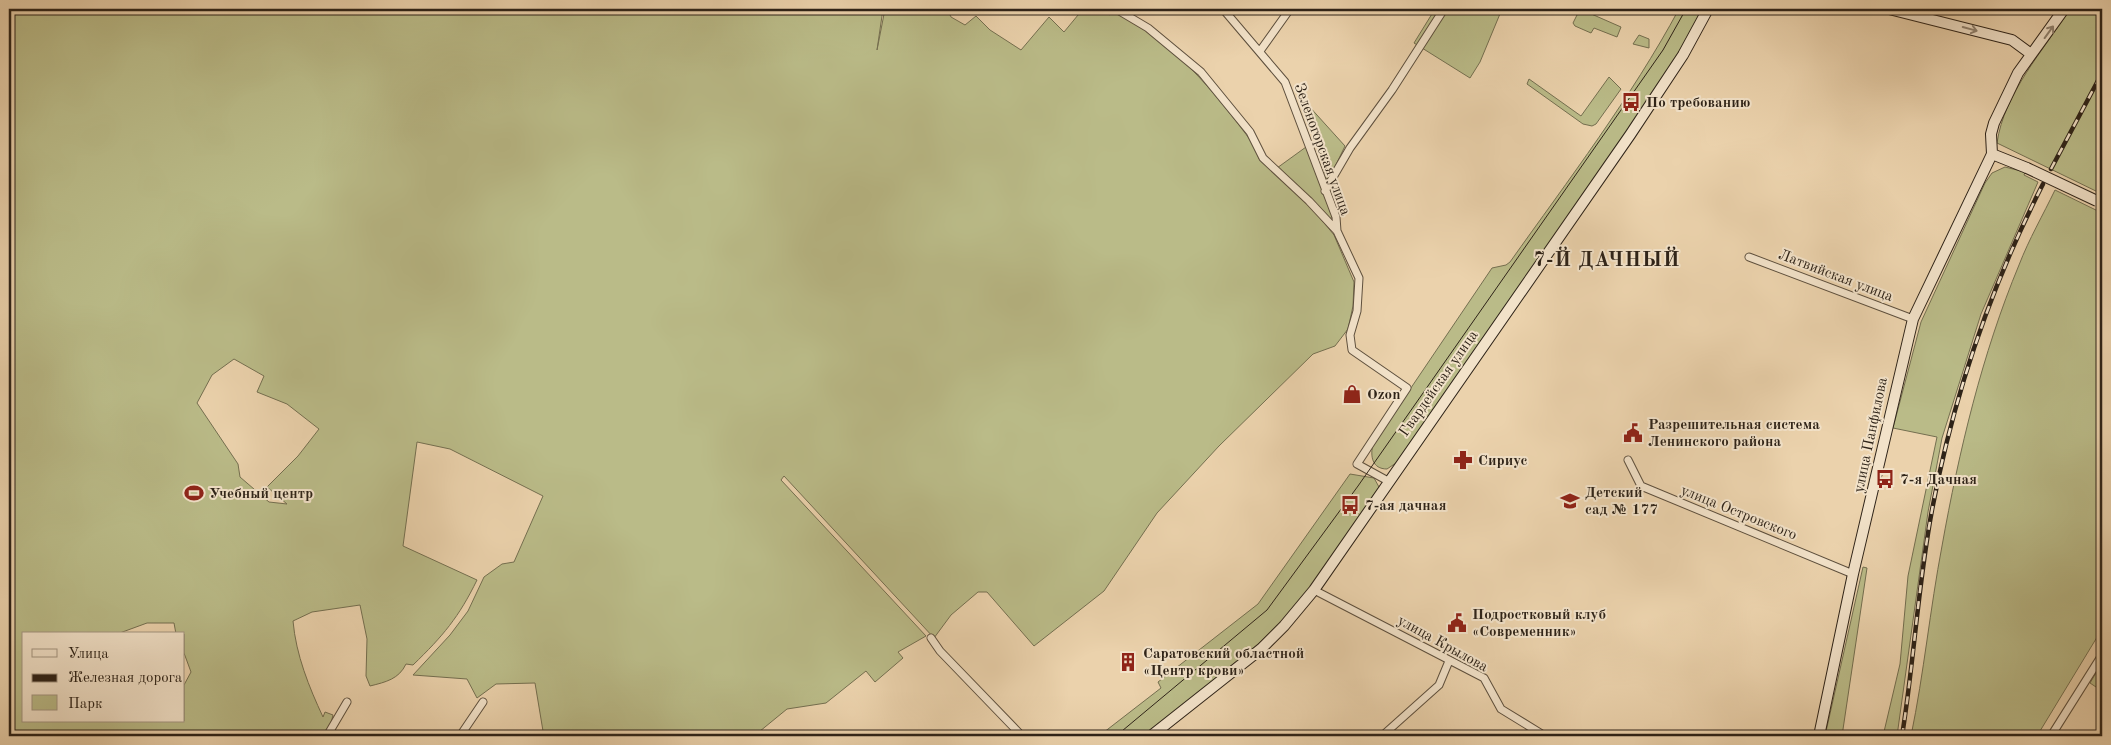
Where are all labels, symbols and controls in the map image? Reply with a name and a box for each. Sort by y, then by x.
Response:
one-way arrow [1962,25,1978,35]
one-way arrow [2044,25,2054,39]
street label: Зеленогорская улица [1291,82,1353,218]
bus stop icon: По требованию [1620,91,1642,113]
place label: По требованию [1646,96,1750,111]
district label: 7-Й ДАЧНЫЙ [1534,246,1681,271]
street label: Латвийская улица [1776,248,1895,305]
street label: Гвардейская улица [1397,328,1482,440]
street label: улица Панфилова [1852,376,1891,494]
shop icon: Ozon [1341,383,1363,405]
place label: Ozon [1367,388,1400,403]
place label: Разрешительная система Ленинского района [1648,418,1820,450]
public building icon: Разрешительная система Ленинского района [1622,422,1644,444]
pharmacy icon: Сириус [1452,449,1474,471]
place label: Сириус [1478,454,1527,469]
bus stop icon: 7-я Дачная [1874,468,1896,490]
place label: 7-я Дачная [1900,473,1977,488]
sports icon: Учебный центр [183,482,205,504]
street label: улица Островского [1678,483,1799,544]
place label: Детский сад № 177 [1585,486,1658,518]
place label: Учебный центр [209,487,313,502]
school or university icon: Детский сад № 177 [1559,490,1581,512]
bus stop icon: 7-ая дачная [1339,494,1361,516]
place label: 7-ая дачная [1365,499,1446,514]
place label: Подростковый клуб «Современник» [1472,608,1606,640]
public building icon: Подростковый клуб «Современник» [1446,612,1468,634]
street label: улица Крылова [1395,613,1490,676]
legend [22,632,185,722]
text: Улица [68,647,109,662]
place label: Саратовский областной «Центр крови» [1143,647,1304,679]
building icon: Саратовский областной «Центр крови» [1117,651,1139,673]
text: Железная дорога [68,671,183,686]
text: Парк [68,697,103,712]

